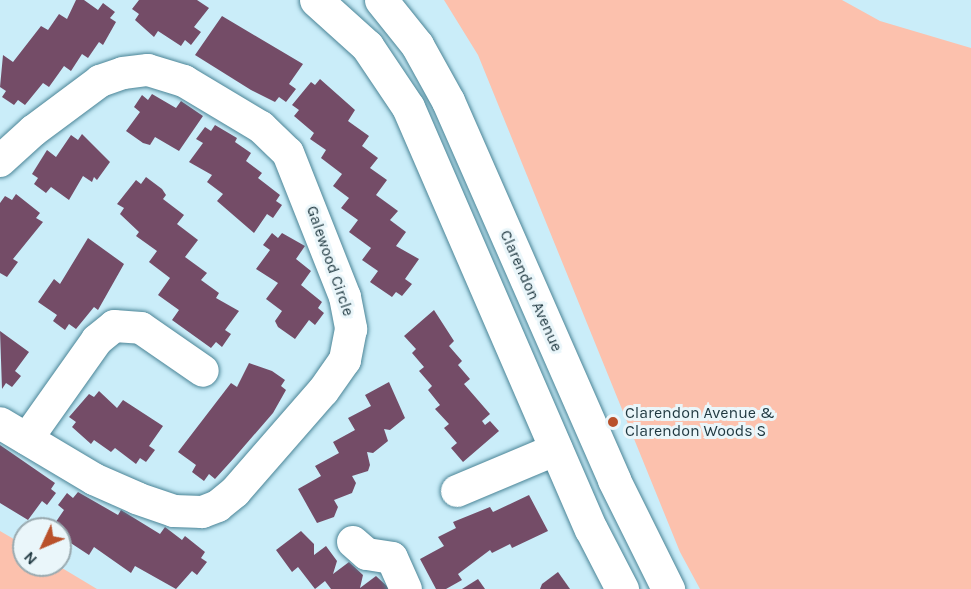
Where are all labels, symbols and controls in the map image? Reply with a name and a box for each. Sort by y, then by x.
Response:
street label: Galewood Circle [302,203,358,319]
street label: Clarendon Avenue [496,227,566,355]
place label: Clarendon Avenue & Clarendon Woods S [625,403,775,441]
marker: Clarendon Avenue & Clarendon Woods S [606,415,620,429]
north arrow [12,517,72,577]
text: N [19,548,41,569]

